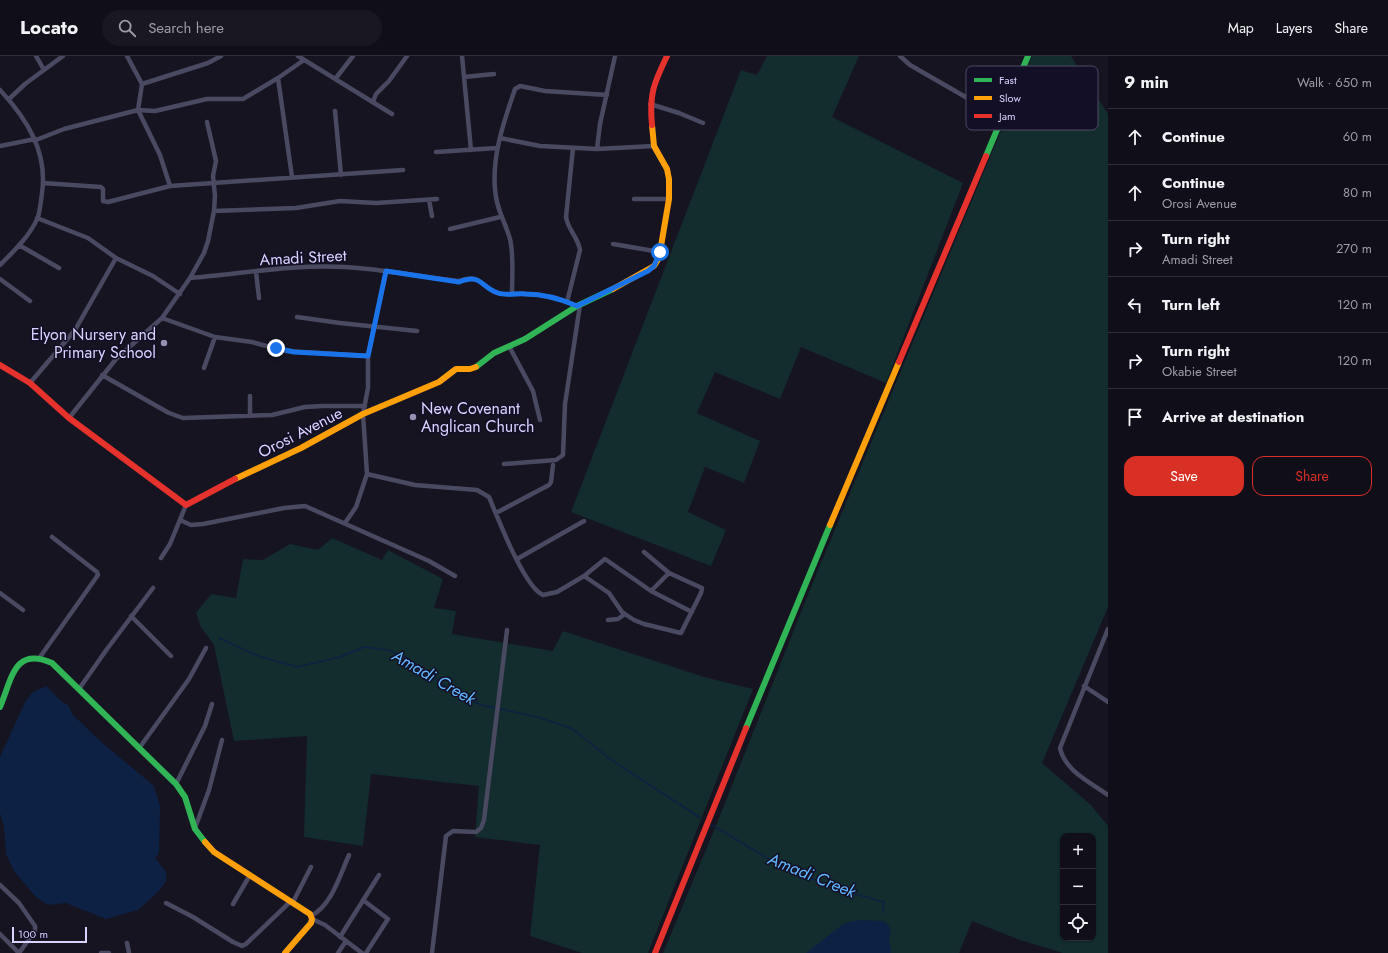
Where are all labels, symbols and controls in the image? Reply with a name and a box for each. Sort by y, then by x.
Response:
search box [102,10,382,46]
text: Locato [20,14,78,41]
icon: search [116,17,138,39]
text: Search here [148,17,224,39]
text: Map [1228,18,1254,38]
text: Layers [1276,18,1312,38]
text: Share [1334,18,1368,38]
legend [966,66,1098,130]
text: 9 min [1124,70,1169,94]
text: Fast [999,72,1017,88]
text: Walk · 650 m [1297,73,1372,92]
text: Slow [999,90,1021,106]
text: Jam [997,108,1016,124]
icon: ahead [1124,126,1146,148]
text: Continue [1162,126,1225,148]
text: 60 m [1343,127,1372,146]
text: Continue [1162,172,1225,194]
icon: ahead [1124,182,1146,204]
text: 80 m [1343,183,1372,202]
text: Orosi Avenue [1162,194,1237,213]
text: Turn right [1162,228,1230,250]
icon: right [1124,238,1146,260]
text: 270 m [1336,239,1372,258]
route start [651,243,669,261]
street label: Amadi Street [259,244,347,271]
text: Amadi Street [1162,250,1233,269]
icon: left [1124,294,1146,316]
text: Turn left [1162,294,1220,316]
text: 120 m [1337,295,1372,314]
place label: Elyon Nursery and Primary School [31,323,156,364]
marker: Elyon Nursery and Primary School [159,338,169,348]
route end [267,339,285,357]
text: Turn right [1162,340,1230,362]
icon: right [1124,350,1146,372]
text: 120 m [1337,351,1372,370]
text: Okabie Street [1162,362,1237,381]
place label: New Covenant Anglican Church [421,397,535,438]
street label: Orosi Avenue [254,401,346,464]
icon: arrive [1124,406,1146,428]
text: Arrive at destination [1162,406,1304,428]
marker: New Covenant Anglican Church [408,412,418,422]
button: Save [1124,456,1244,496]
button: Share [1252,456,1372,496]
water label: Amadi Creek [387,643,481,711]
map controls [1060,833,1096,941]
button: + [1060,833,1096,869]
water label: Amadi Creek [763,846,860,904]
button: − [1060,869,1096,905]
button: locate [1060,905,1096,941]
scale bar [12,925,87,944]
text: 100 m [18,926,48,942]

